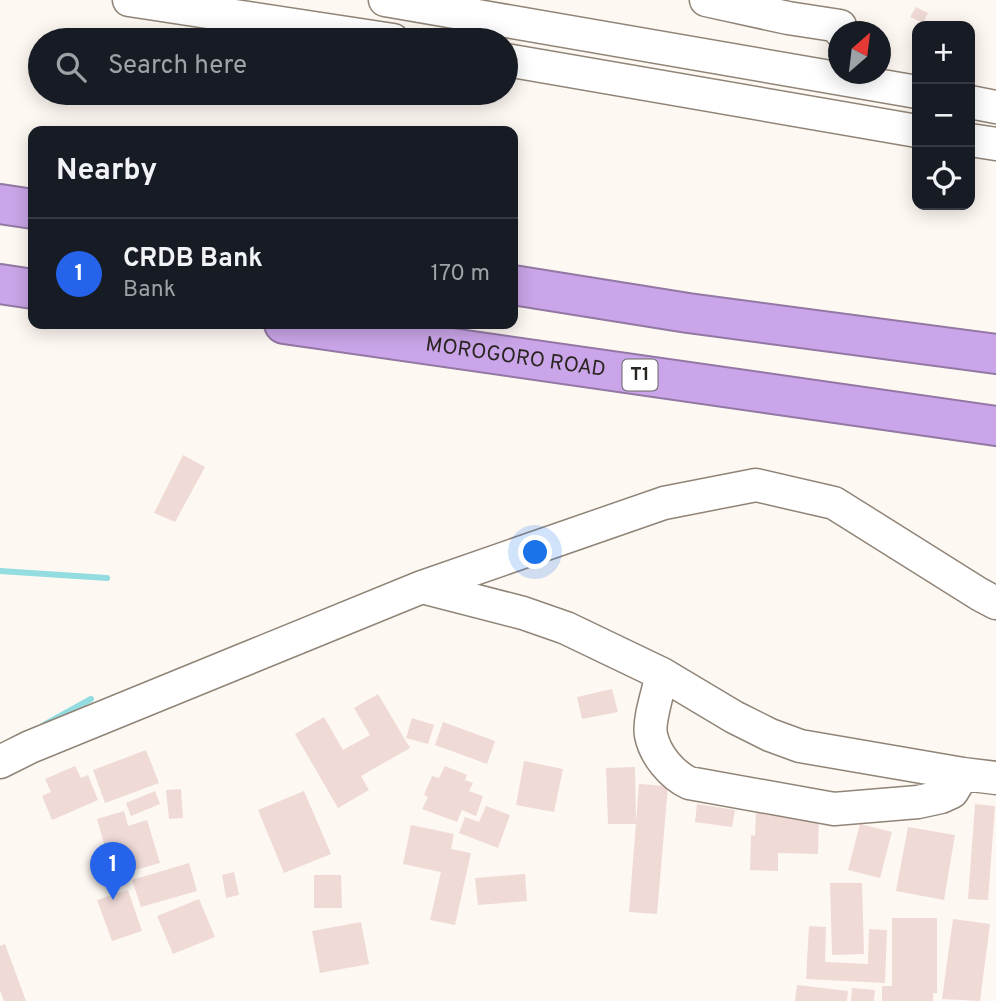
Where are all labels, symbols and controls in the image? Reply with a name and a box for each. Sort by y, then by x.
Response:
north arrow [828,21,891,84]
map controls [912,21,975,210]
button: + [912,21,975,84]
search box [28,28,518,105]
icon: search [52,48,90,86]
text: Search here [108,50,247,83]
button: − [912,84,975,147]
button: locate [912,147,975,210]
text: Nearby [56,153,157,190]
text: CRDB Bank [123,243,263,276]
text: 1 [74,260,84,289]
text: 170 m [431,260,490,289]
text: Bank [123,276,176,305]
street label: MOROGORO ROAD [424,331,608,383]
road number: T1 [622,360,658,390]
your location [518,535,552,569]
pin: 1 [90,842,136,900]

